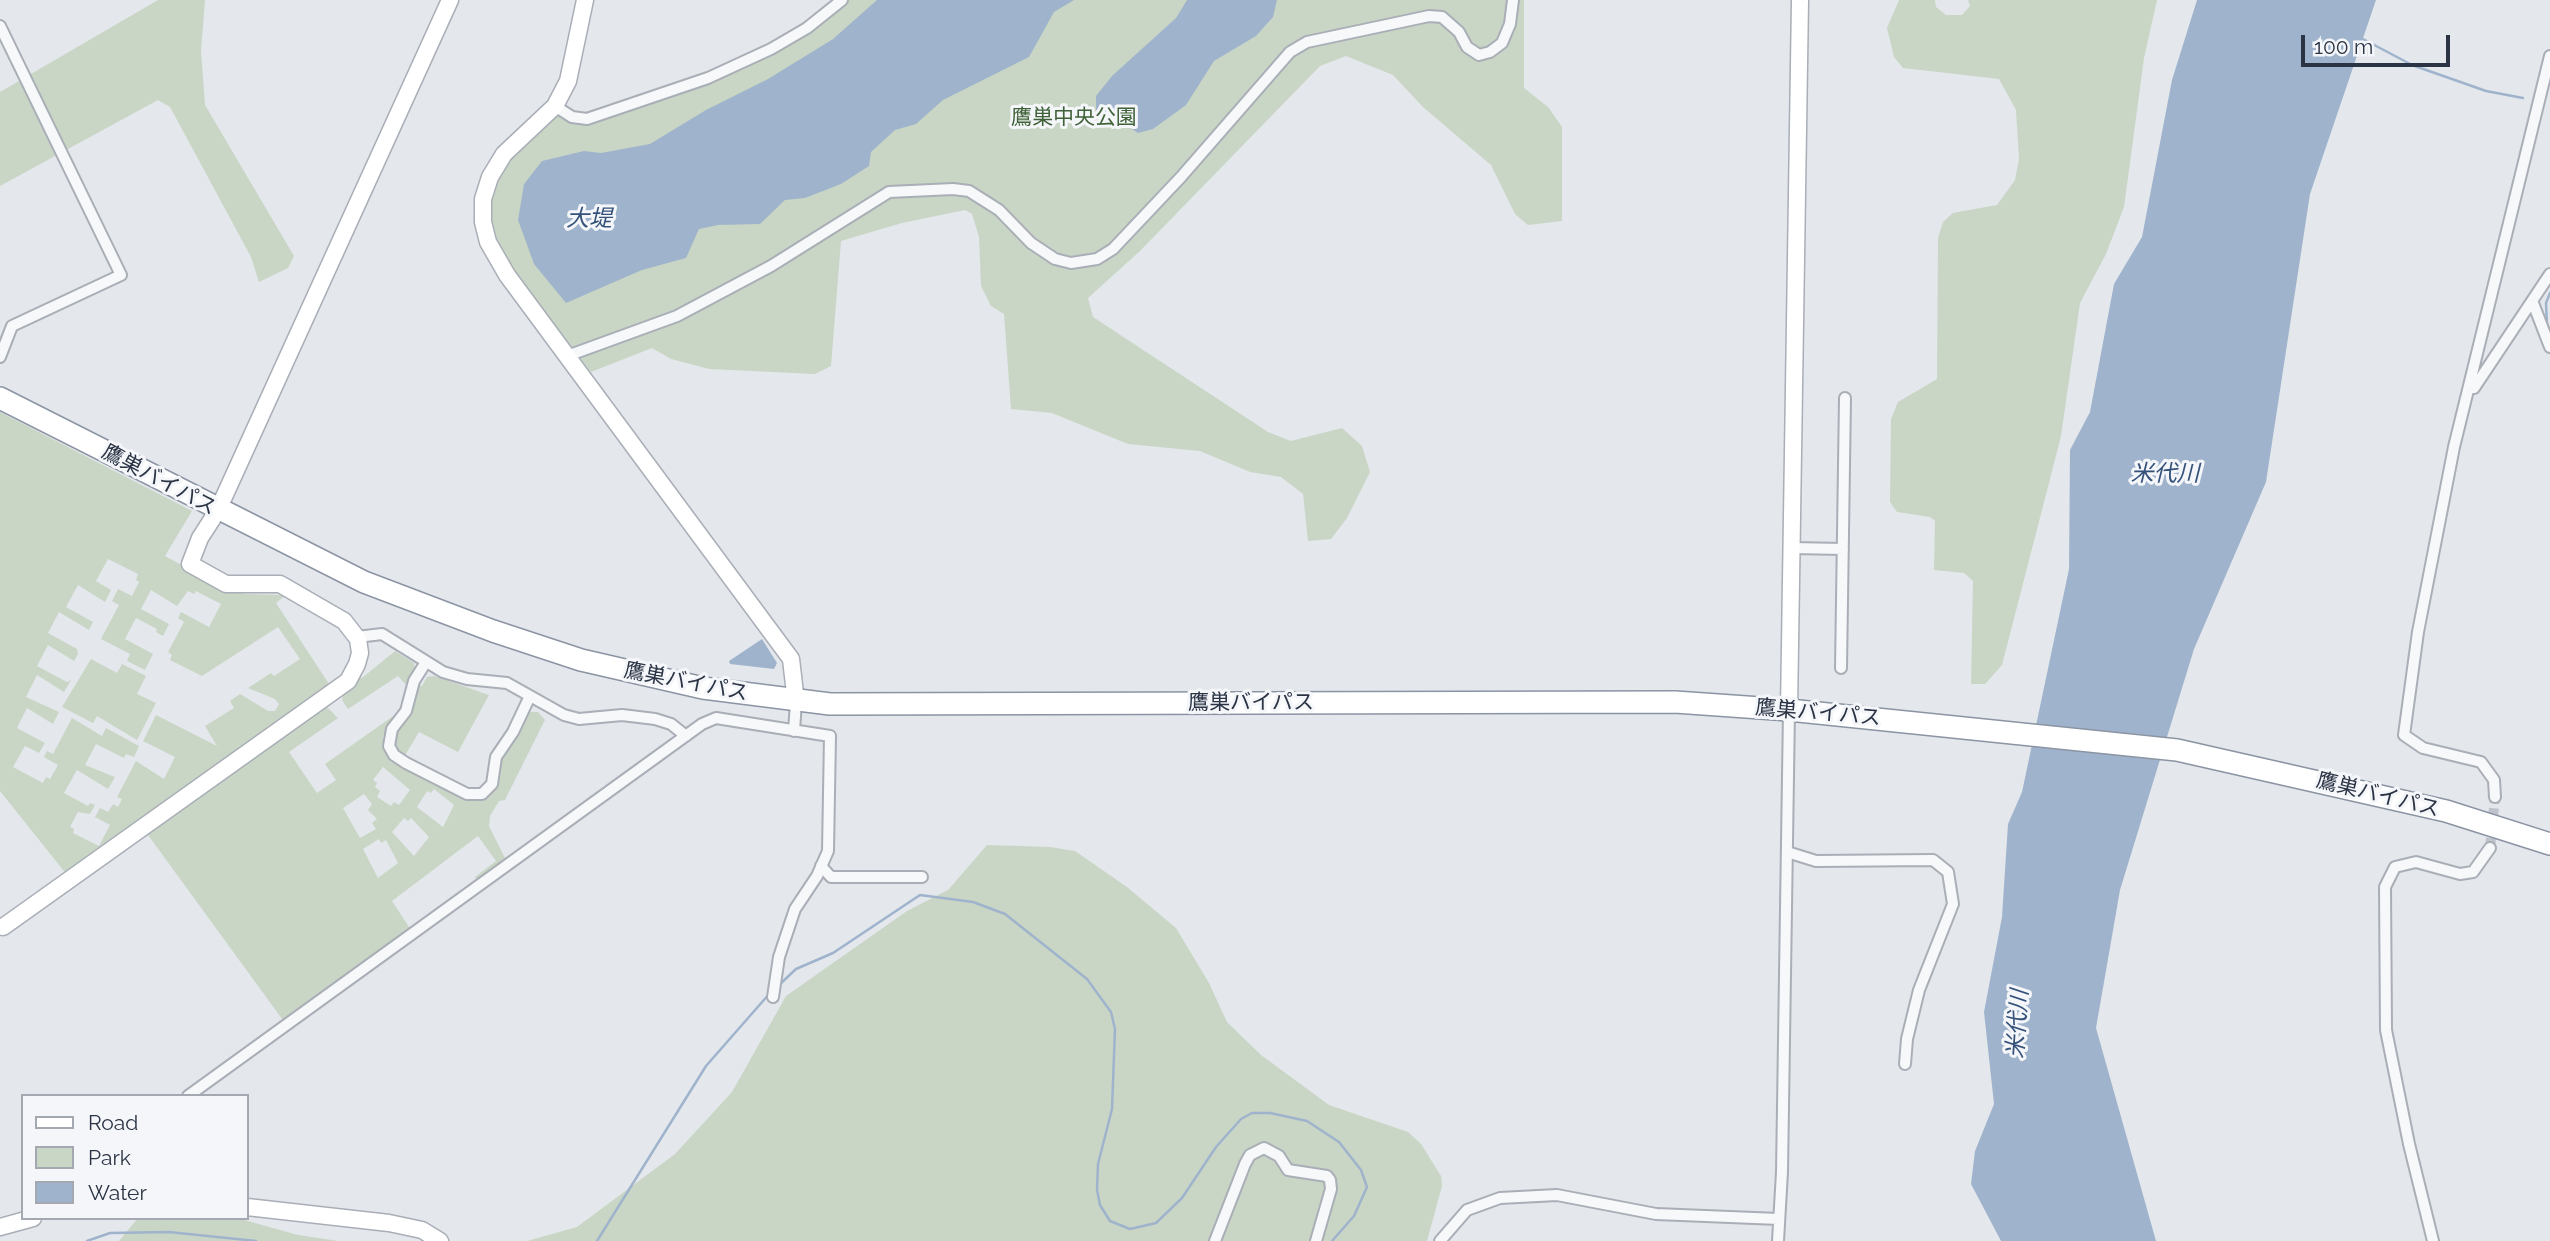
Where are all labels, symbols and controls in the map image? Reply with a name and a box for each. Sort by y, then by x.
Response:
scale bar [2305,21,2454,65]
text: 100 m [2314,34,2373,59]
park label: 鷹巣中央公園 [1011,105,1137,131]
water label: 大堤 [566,205,612,233]
street label: 鷹巣バイパス [97,439,221,521]
water label: 米代川 [2131,460,2199,488]
street label: 鷹巣バイパス [622,658,750,706]
street label: 鷹巣バイパス [1188,690,1314,716]
street label: 鷹巣バイパス [1754,695,1882,731]
street label: 鷹巣バイパス [2314,768,2442,822]
water label: 米代川 [2002,989,2034,1059]
legend [21,1094,248,1220]
text: Road [88,1110,138,1135]
text: Park [88,1145,131,1170]
text: Water [88,1180,147,1205]

